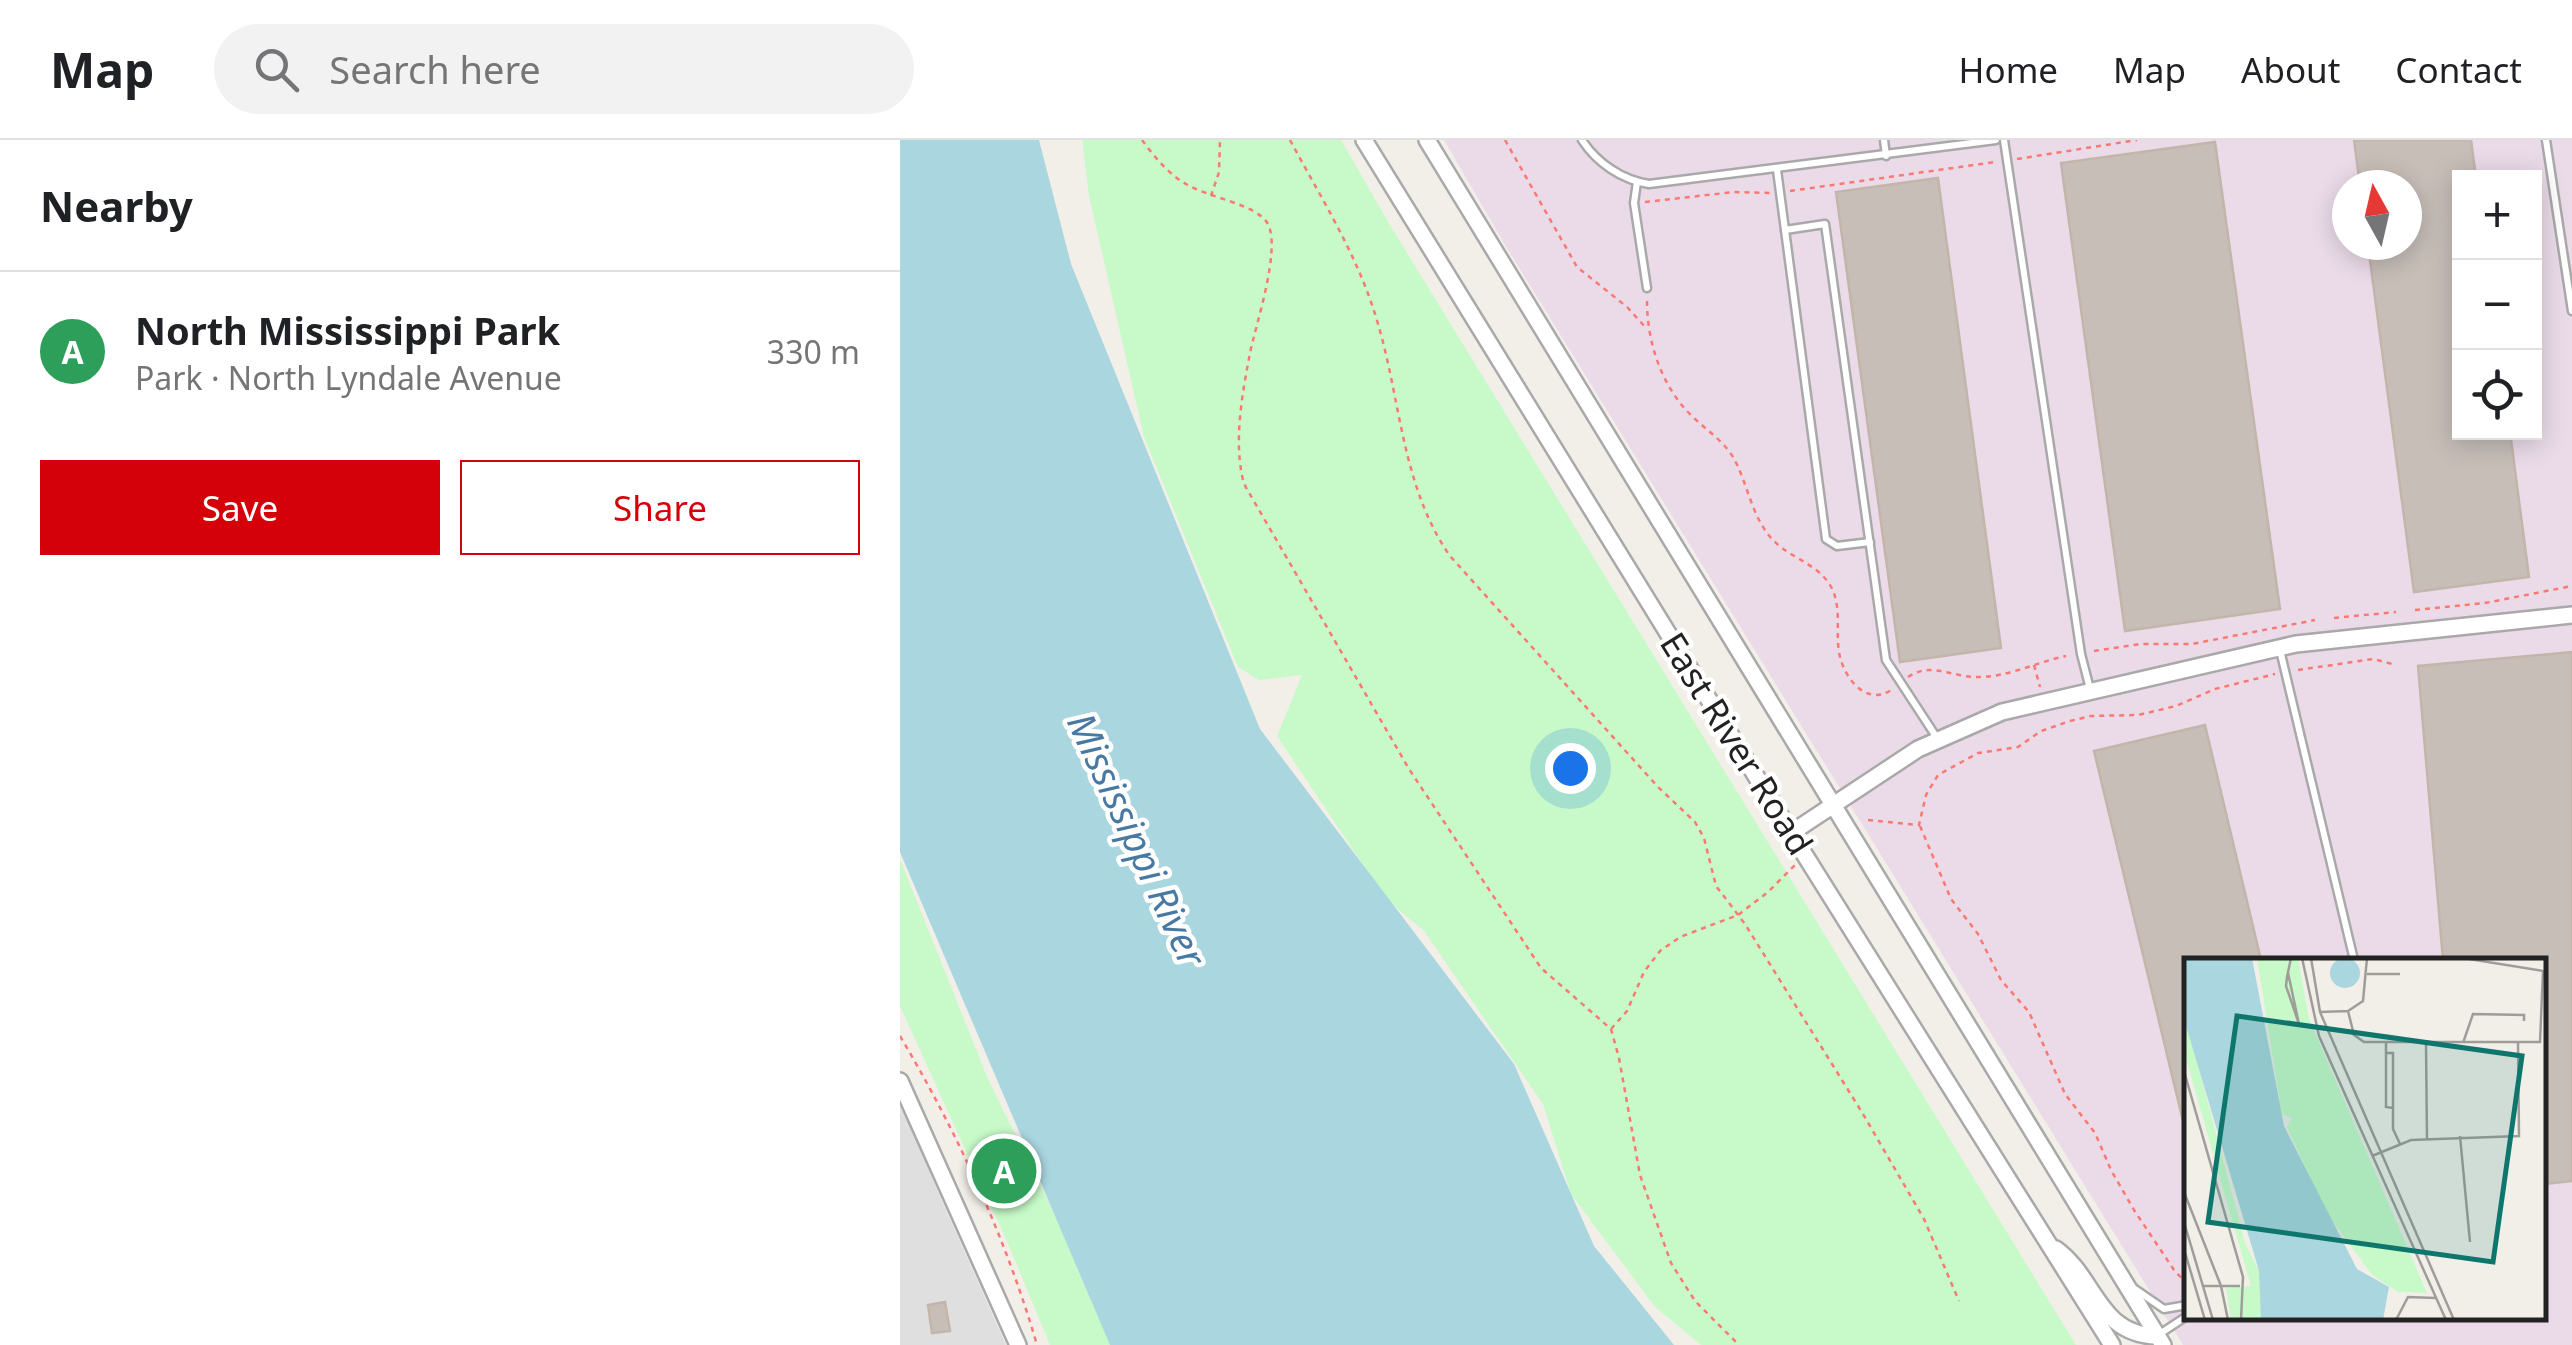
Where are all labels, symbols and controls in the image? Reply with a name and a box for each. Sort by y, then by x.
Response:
search box [214,24,914,114]
text: Map [50,37,154,102]
icon: search [249,42,304,97]
text: Search here [329,43,541,95]
text: Home [1959,46,2058,93]
text: Map [2113,46,2186,93]
text: About [2241,46,2340,93]
text: Contact [2395,46,2522,93]
north arrow [2332,170,2422,260]
map controls [2452,170,2542,440]
button: + [2452,170,2542,260]
text: Nearby [40,177,193,234]
button: − [2452,260,2542,350]
text: North Mississippi Park [135,304,560,356]
text: A [61,330,84,373]
text: 330 m [767,330,860,373]
button: locate [2452,350,2542,440]
text: Park · North Lyndale Avenue [135,356,562,399]
button: Save [40,460,440,555]
button: Share [460,460,860,555]
street label: East River Road [1650,623,1824,863]
water label: Mississippi River [1056,704,1220,976]
your location [1545,743,1596,794]
inset map [2184,958,2547,1320]
pin: A [972,1134,1036,1208]

